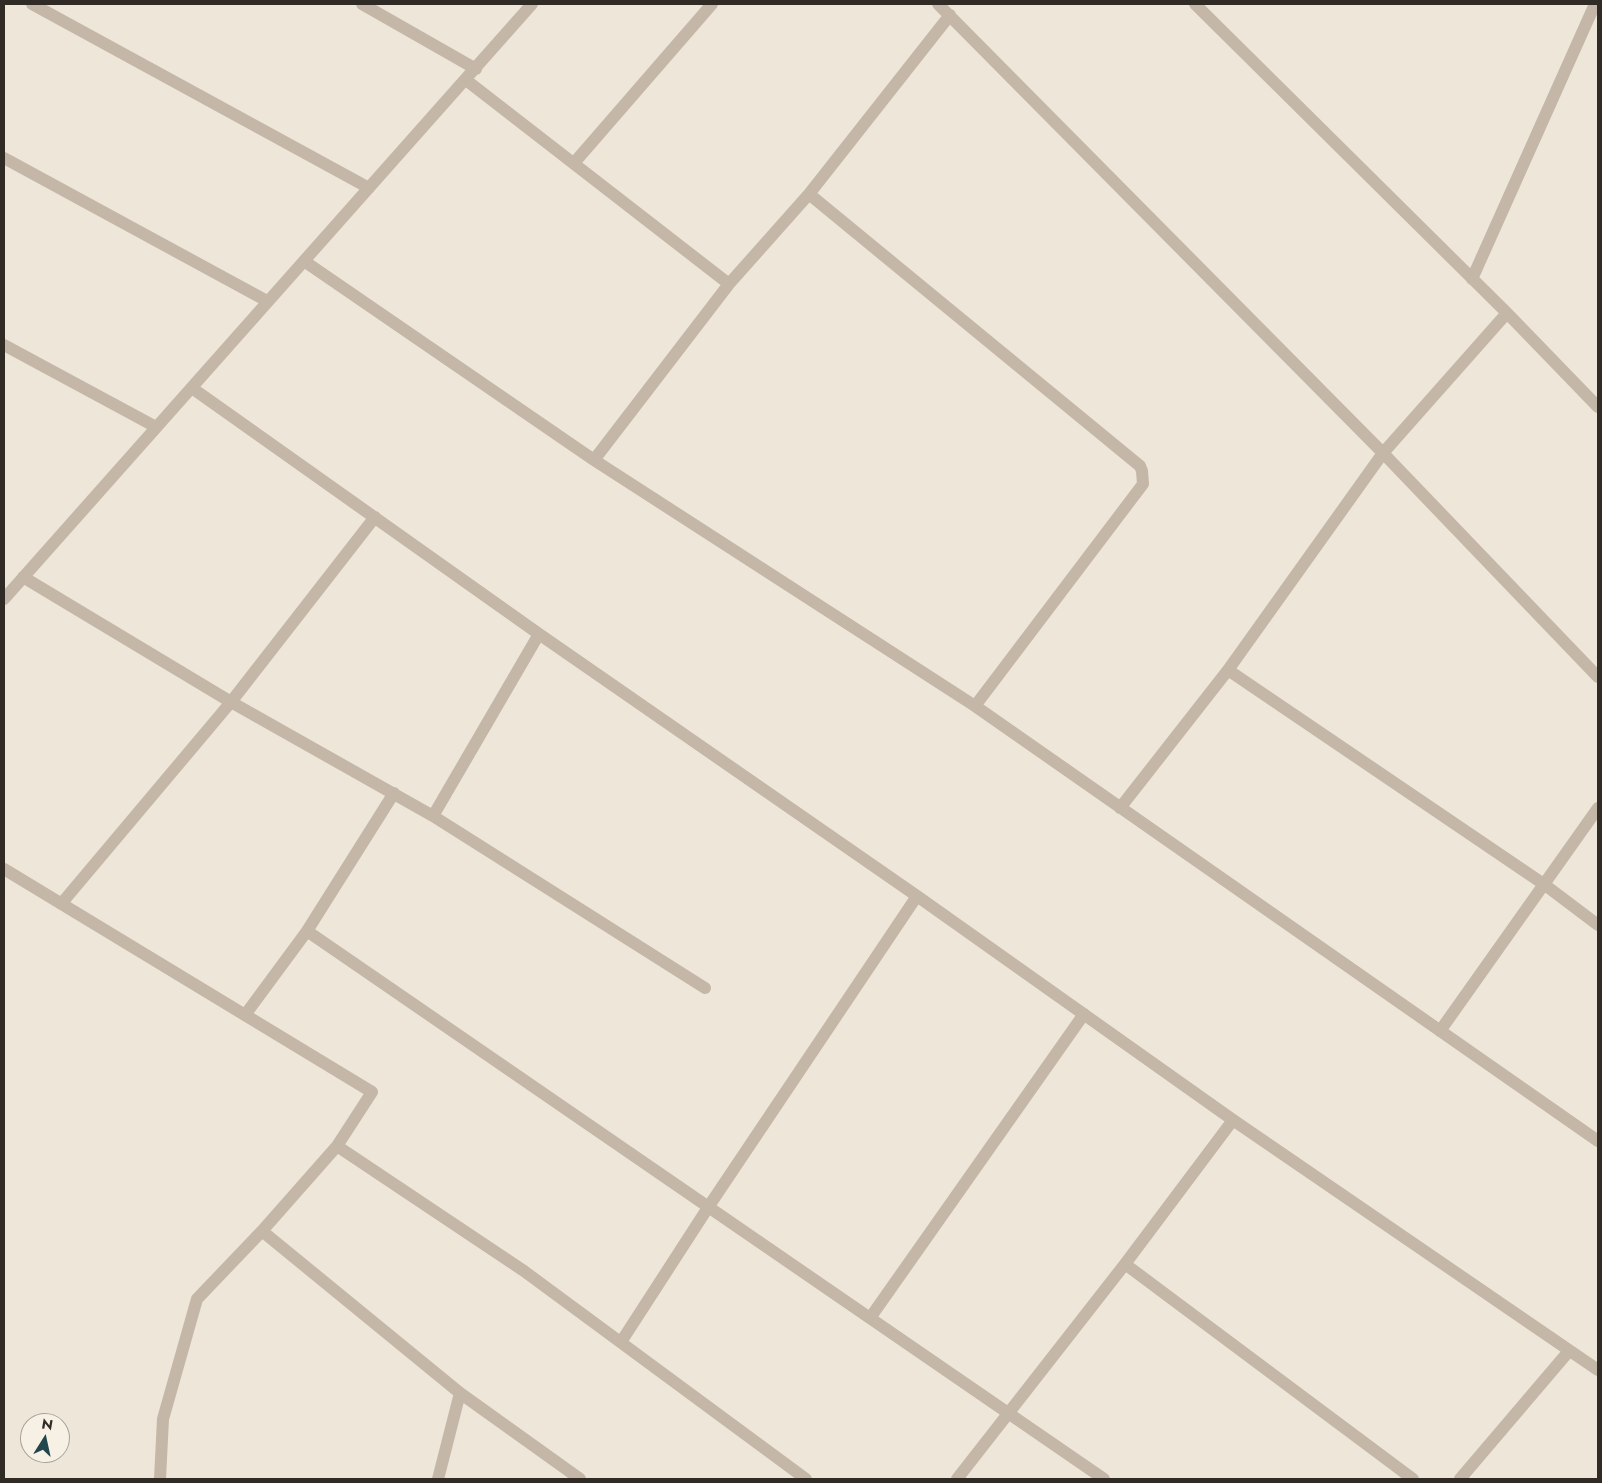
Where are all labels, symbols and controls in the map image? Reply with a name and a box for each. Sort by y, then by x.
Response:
north arrow [20,1413,70,1463]
text: N [40,1413,55,1435]

